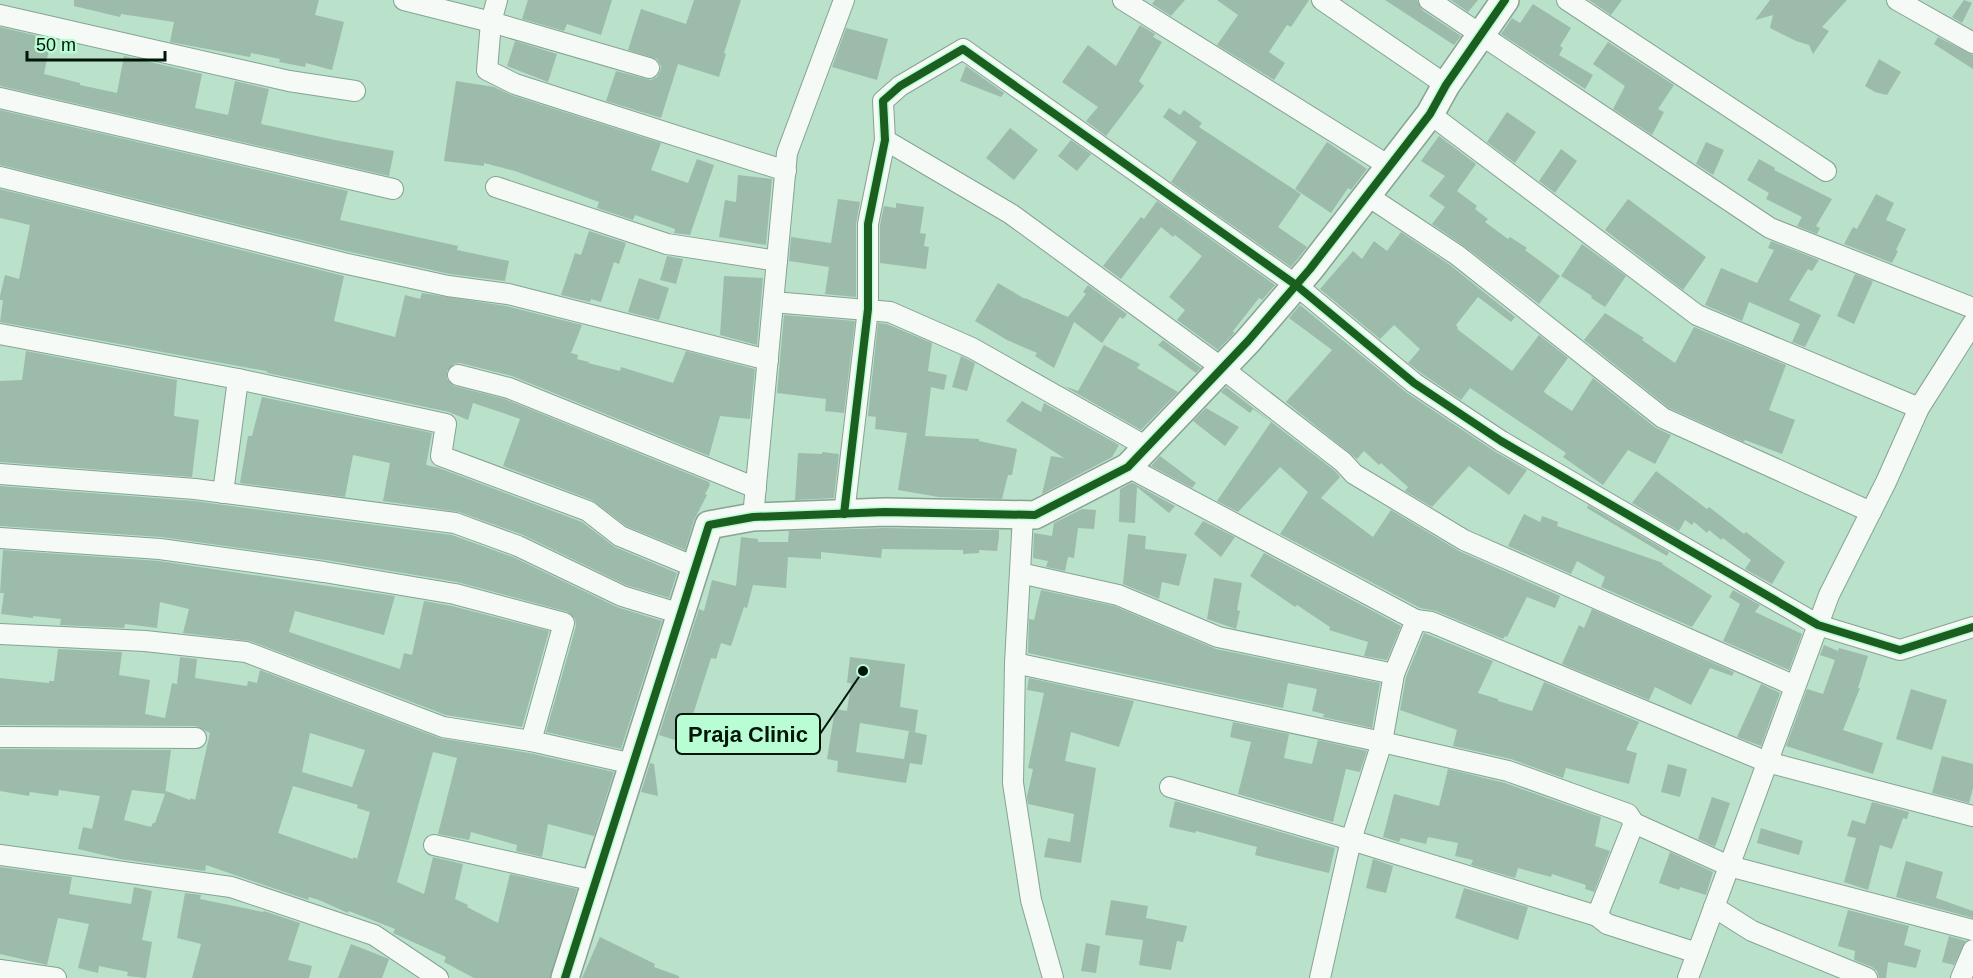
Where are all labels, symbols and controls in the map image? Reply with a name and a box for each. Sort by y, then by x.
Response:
scale bar [27,24,165,62]
text: 50 m [36,35,76,55]
callout: Praja Clinic [676,714,820,754]
text: Praja Clinic [688,722,808,747]

